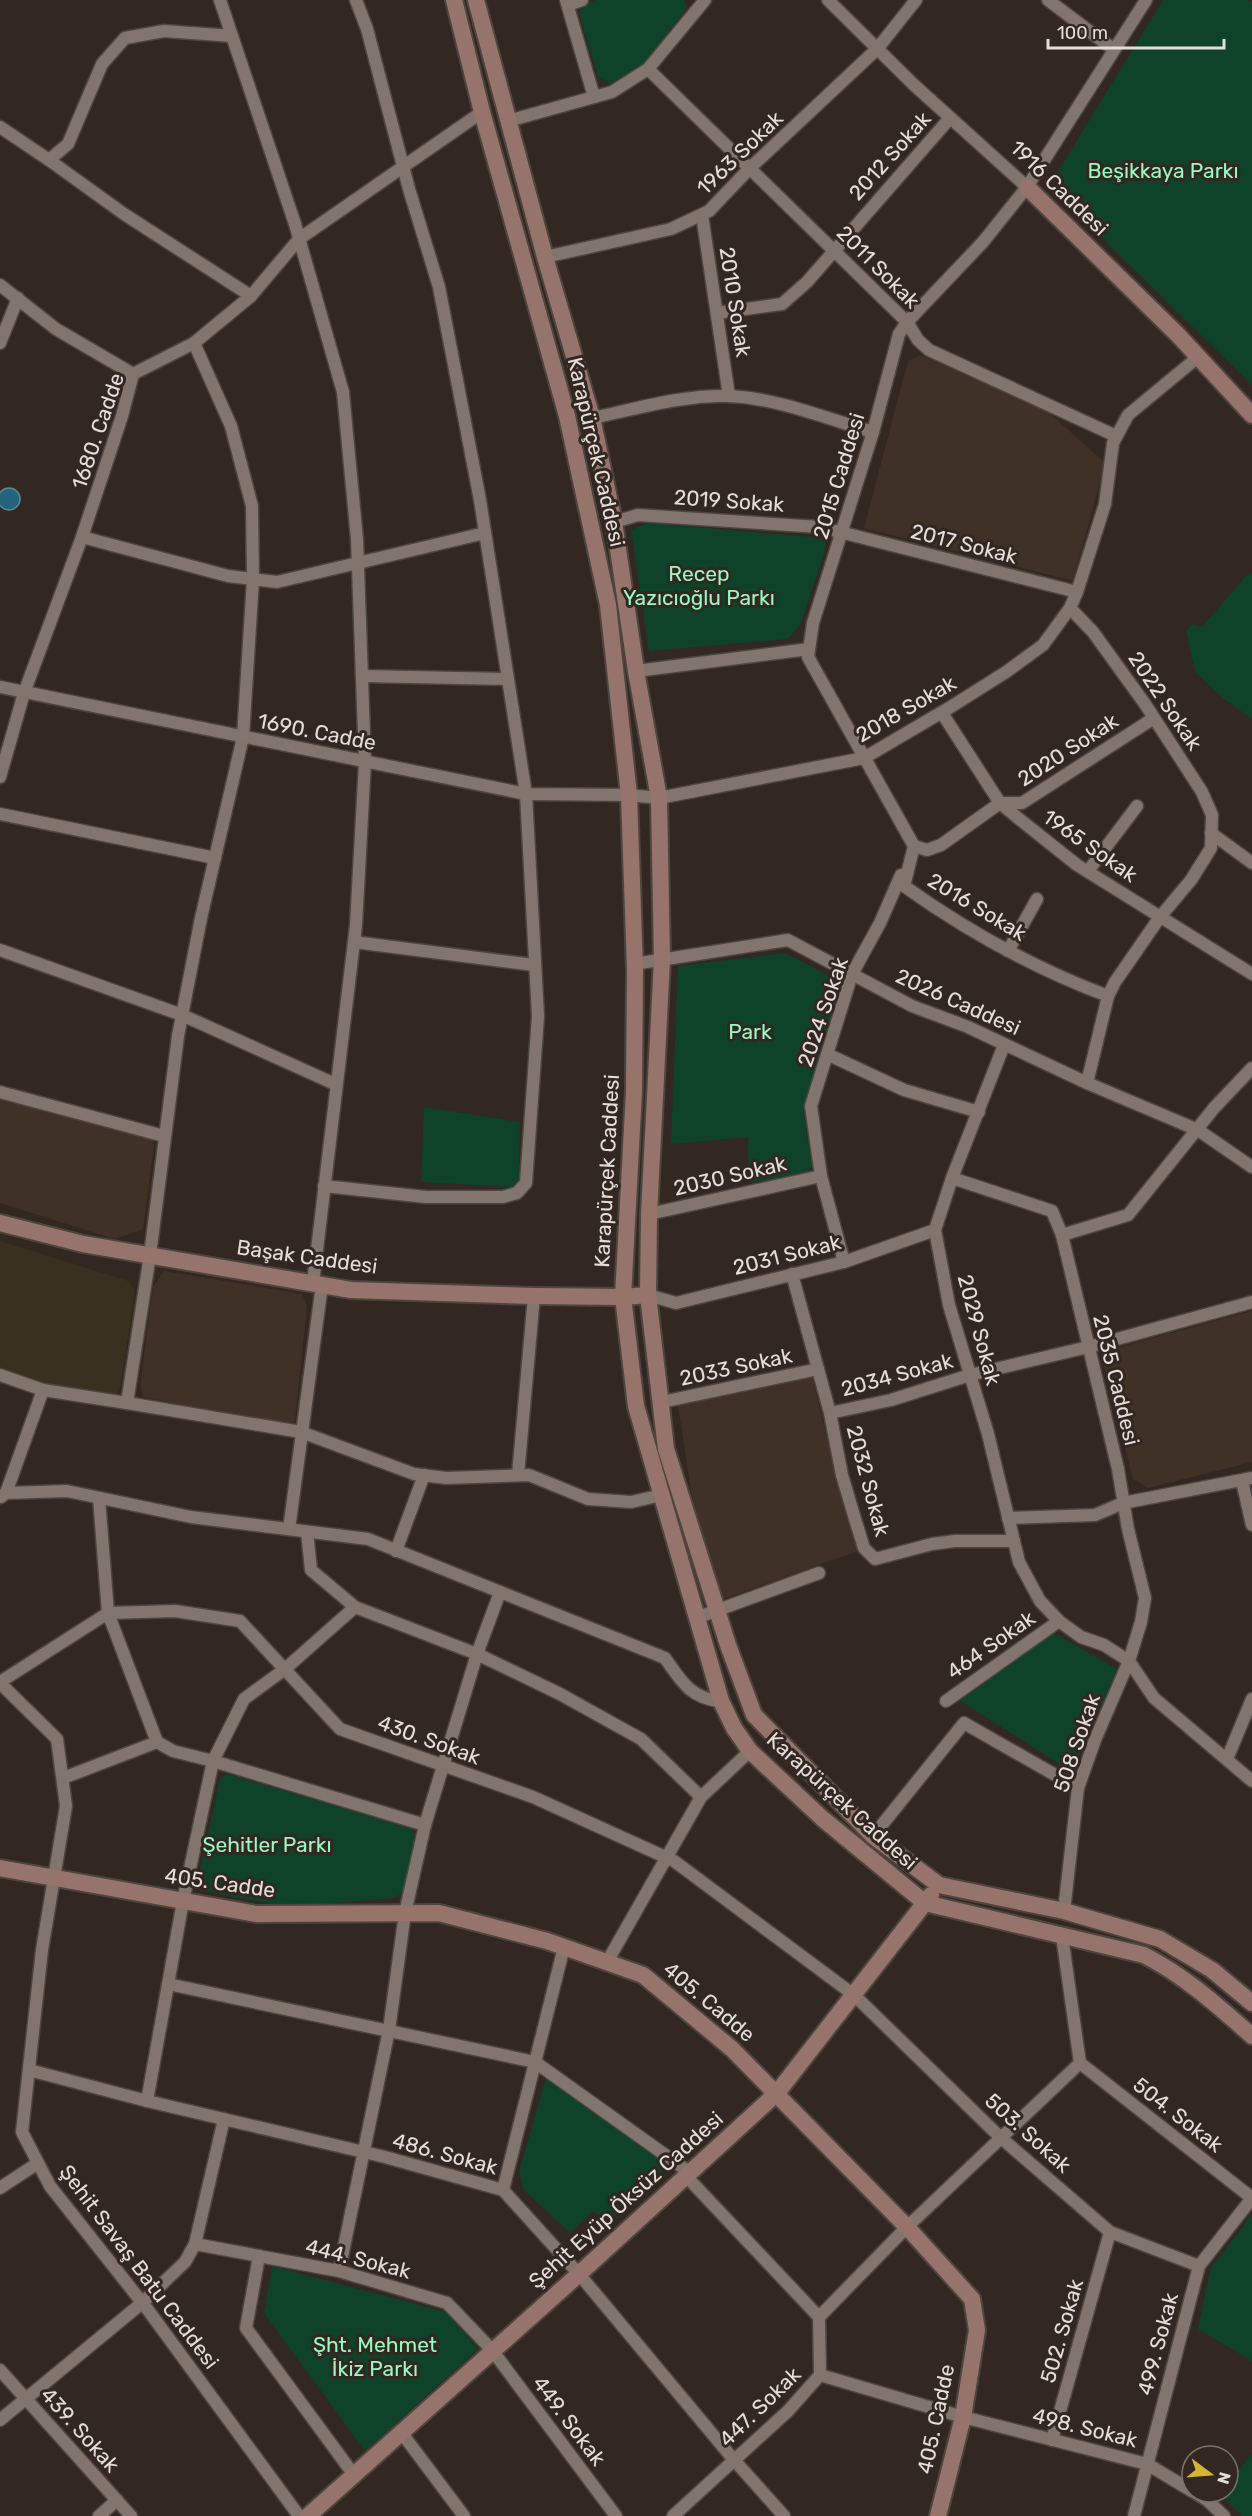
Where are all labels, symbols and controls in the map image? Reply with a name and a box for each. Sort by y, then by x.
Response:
scale bar [1048,12,1224,50]
text: 100 m [1057,22,1108,44]
street label: 1963 Sokak [691,105,788,200]
street label: 2012 Sokak [843,106,936,205]
street label: 1916 Caddesi [1005,135,1113,241]
park label: Beşikkaya Parkı [1087,158,1239,183]
street label: 2011 Sokak [832,220,925,313]
street label: 2010 Sokak [714,245,757,359]
street label: Karapürçek Caddesi [563,355,630,549]
street label: 1680. Cadde [66,370,129,492]
street label: 2015 Caddesi [808,410,870,542]
street label: 2019 Sokak [673,484,785,517]
street label: 2017 Sokak [908,518,1020,569]
park label: Recep Yazıcıoğlu Parkı [623,561,775,610]
street label: 2022 Sokak [1123,647,1208,755]
street label: 2018 Sokak [851,670,960,747]
street label: 1690. Cadde [256,708,378,755]
street label: 2020 Sokak [1013,708,1123,791]
street label: 1965 Sokak [1038,804,1143,887]
street label: 2016 Sokak [923,867,1031,946]
street label: 2024 Sokak [792,954,853,1070]
street label: 2026 Caddesi [892,963,1024,1040]
park label: Park [728,1019,772,1044]
street label: Karapürçek Caddesi [589,1074,624,1268]
street label: 2030 Sokak [671,1150,789,1201]
street label: 2031 Sokak [730,1229,844,1280]
street label: Başak Caddesi [235,1234,379,1279]
street label: 2029 Sokak [953,1272,1006,1388]
street label: 2035 Caddesi [1088,1312,1145,1448]
street label: 2033 Sokak [677,1342,795,1391]
street label: 2034 Sokak [838,1348,956,1401]
street label: 2032 Sokak [842,1423,895,1539]
street label: 464 Sokak [942,1605,1040,1684]
street label: 508 Sokak [1048,1690,1105,1795]
street label: 430. Sokak [374,1709,484,1770]
street label: Karapürçek Caddesi [762,1727,923,1875]
park label: Şehitler Parkı [202,1832,332,1857]
street label: 405. Cadde [163,1862,277,1903]
street label: 405. Cadde [659,1956,760,2047]
street label: 504. Sokak [1128,2072,1228,2158]
street label: 503. Sokak [980,2088,1077,2178]
street label: Şehit Eyüp Öksüz Caddesi [523,2106,728,2293]
street label: 486. Sokak [390,2128,501,2180]
street label: Şehit Savaş Batu Caddesi [55,2160,224,2374]
street label: 444. Sokak [303,2233,413,2284]
street label: 502. Sokak [1035,2276,1088,2386]
street label: 499. Sokak [1132,2290,1183,2398]
park label: Şht. Mehmet İkiz Parkı [313,2332,437,2381]
street label: 447. Sokak [714,2362,806,2452]
street label: 405. Cadde [912,2362,959,2476]
street label: 449. Sokak [528,2371,611,2471]
street label: 439. Sokak [36,2382,125,2477]
street label: 498. Sokak [1030,2402,1140,2453]
north arrow [1180,2444,1240,2504]
text: N [1213,2470,1235,2486]

